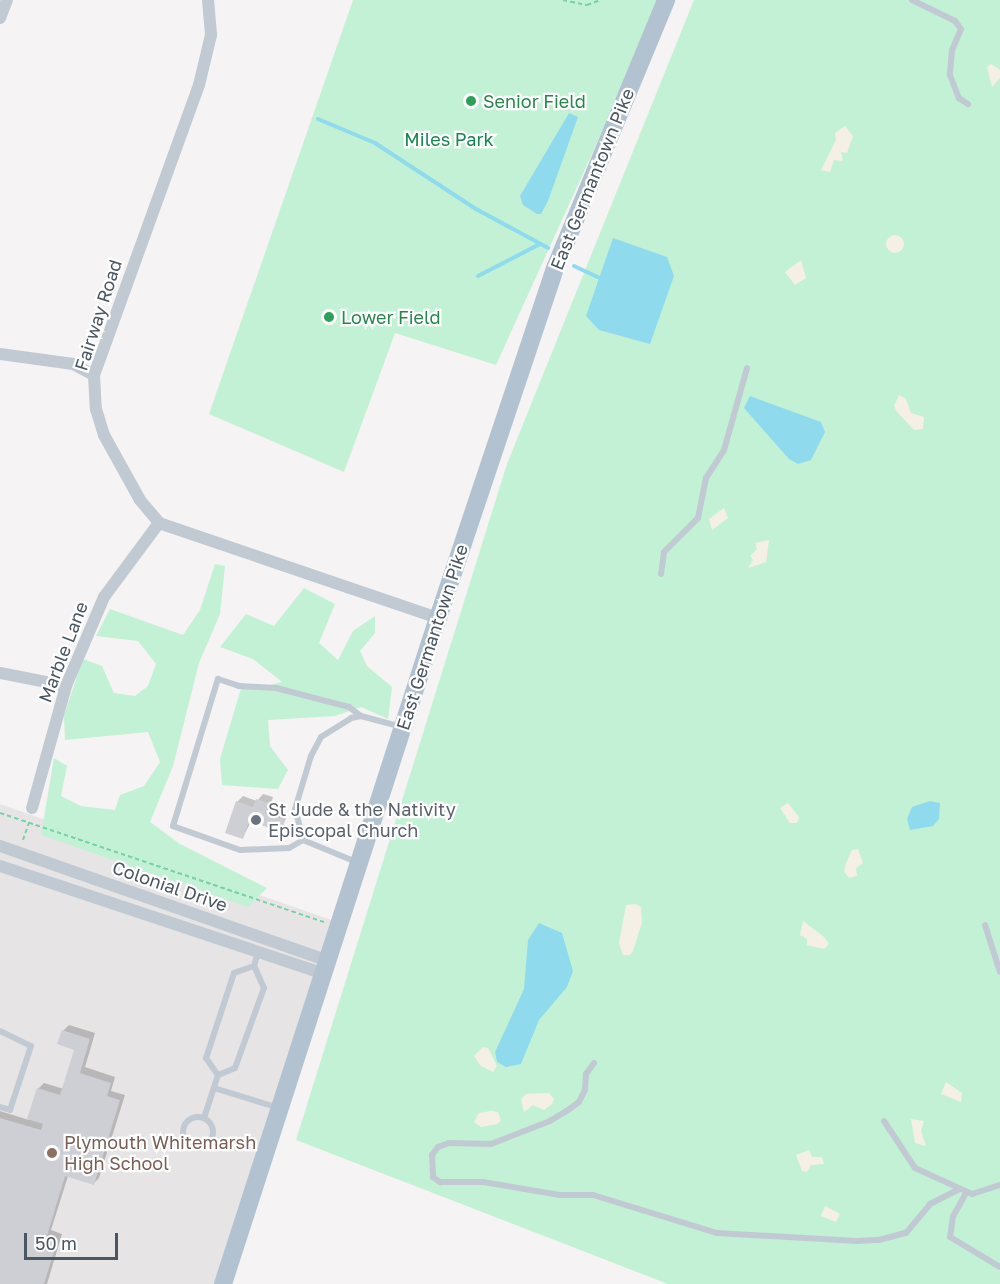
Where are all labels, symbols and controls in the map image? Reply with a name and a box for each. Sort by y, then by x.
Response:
street label: East Germantown Pike [546,85,638,273]
place label: Senior Field [483,90,586,112]
marker: Senior Field [464,94,478,108]
park label: Miles Park [404,128,494,150]
street label: Fairway Road [70,257,126,373]
place label: Lower Field [341,306,441,328]
marker: Lower Field [322,310,336,324]
street label: East Germantown Pike [392,541,472,733]
street label: Marble Lane [34,598,92,706]
place label: St Jude & the Nativity Episcopal Church [268,799,456,842]
marker: St Jude & the Nativity Episcopal Church [249,813,263,827]
street label: Colonial Drive [110,856,230,916]
place label: Plymouth Whitemarsh High School [64,1132,256,1174]
marker: Plymouth Whitemarsh High School [45,1146,59,1160]
scale bar [27,1221,122,1259]
text: 50 m [35,1232,77,1254]

